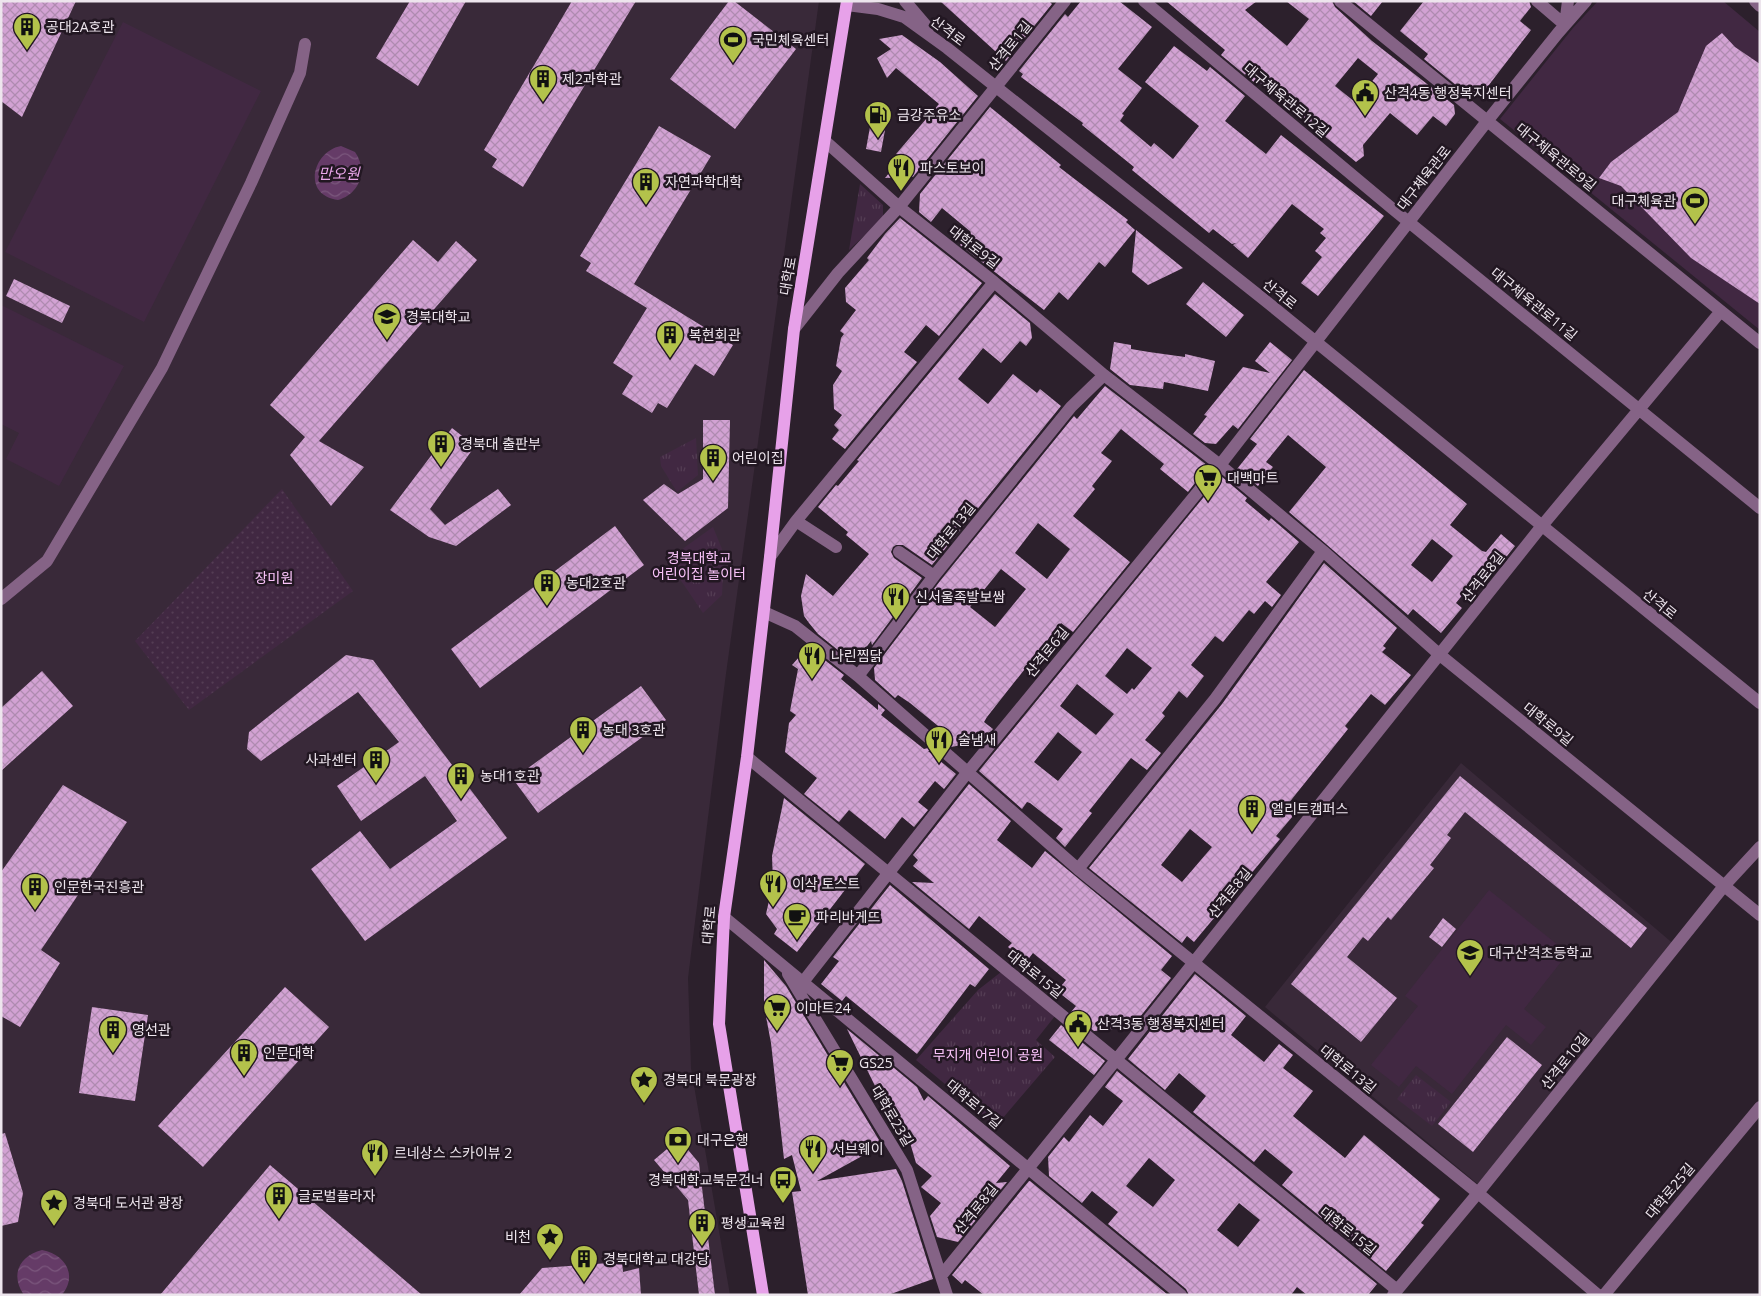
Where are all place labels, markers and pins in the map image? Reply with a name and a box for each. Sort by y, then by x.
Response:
building icon: 공대2A호관 [12,12,42,51]
place label: 공대2A호관 [46,17,114,36]
sports icon: 국민체육센터 [718,25,748,64]
place label: 국민체육센터 [752,30,829,49]
building icon: 제2과학관 [528,64,558,103]
place label: 제2과학관 [562,69,622,88]
public building icon: 산격4동 행정복지센터 [1350,78,1380,117]
place label: 산격4동 행정복지센터 [1384,83,1512,102]
fuel station icon: 금강주유소 [863,100,893,139]
place label: 금강주유소 [897,105,962,124]
restaurant icon: 파스토보이 [886,153,916,192]
place label: 파스토보이 [920,158,984,177]
building icon: 자연과학대학 [631,167,661,206]
place label: 자연과학대학 [665,172,742,191]
sports icon: 대구체육관 [1680,186,1710,225]
place label: 대구체육관 [1612,191,1676,210]
school or university icon: 경북대학교 [372,302,402,341]
place label: 경북대학교 [406,307,471,326]
building icon: 복현회관 [655,320,685,359]
place label: 복현회관 [689,325,741,344]
building icon: 경북대 출판부 [426,429,456,468]
place label: 경북대 출판부 [460,434,541,453]
building icon: 어린이집 [698,443,728,482]
place label: 어린이집 [732,448,784,467]
supermarket icon: 대백마트 [1193,463,1223,502]
place label: 대백마트 [1227,468,1279,487]
building icon: 농대2호관 [532,568,562,607]
place label: 농대2호관 [566,573,626,592]
restaurant icon: 신서울족발보쌈 [881,582,911,621]
place label: 신서울족발보쌈 [915,587,1005,606]
restaurant icon: 나린찜닭 [797,641,827,680]
place label: 나린찜닭 [831,646,883,665]
building icon: 농대 3호관 [568,715,598,754]
place label: 농대 3호관 [602,720,665,739]
restaurant icon: 술냄새 [924,725,954,764]
place label: 술냄새 [958,730,997,749]
building icon: 사과센터 [361,745,391,784]
place label: 사과센터 [305,750,357,769]
building icon: 농대1호관 [446,761,476,800]
place label: 농대1호관 [480,766,540,785]
building icon: 엘리트캠퍼스 [1237,794,1267,833]
place label: 엘리트캠퍼스 [1271,799,1348,818]
restaurant icon: 이삭 토스트 [758,869,788,908]
building icon: 인문한국진흥관 [20,872,50,911]
place label: 이삭 토스트 [792,874,860,893]
place label: 인문한국진흥관 [54,877,144,896]
cafe icon: 파리바게뜨 [782,902,812,941]
place label: 파리바게뜨 [816,907,881,926]
school or university icon: 대구산격초등학교 [1455,938,1485,977]
place label: 대구산격초등학교 [1489,943,1592,962]
supermarket icon: 이마트24 [762,993,792,1032]
place label: 이마트24 [796,998,851,1017]
public building icon: 산격3동 행정복지센터 [1063,1009,1093,1048]
place label: 산격3동 행정복지센터 [1097,1014,1225,1033]
building icon: 영선관 [98,1015,128,1054]
place label: 영선관 [132,1020,171,1039]
building icon: 인문대학 [229,1038,259,1077]
place label: 인문대학 [263,1043,315,1062]
supermarket icon: GS25 [825,1048,855,1087]
place label: GS25 [859,1053,893,1072]
place icon: 경북대 북문광장 [629,1065,659,1104]
place label: 경북대 북문광장 [663,1070,757,1089]
bank icon: 대구은행 [663,1125,693,1164]
place label: 대구은행 [697,1130,749,1149]
restaurant icon: 서브웨이 [798,1134,828,1173]
restaurant icon: 르네상스 스카이뷰 2 [360,1138,390,1177]
place label: 서브웨이 [832,1139,884,1158]
place label: 르네상스 스카이뷰 2 [394,1143,512,1162]
bus stop icon: 경북대학교북문건너 [768,1165,798,1204]
place label: 경북대학교북문건너 [648,1170,764,1189]
building icon: 글로벌플라자 [264,1181,294,1220]
place label: 글로벌플라자 [298,1186,375,1205]
place icon: 경북대 도서관 광장 [39,1188,69,1227]
place label: 경북대 도서관 광장 [73,1193,183,1212]
building icon: 평생교육원 [687,1208,717,1247]
place label: 평생교육원 [721,1213,785,1232]
place icon: 비천 [535,1222,565,1261]
place label: 비천 [505,1227,531,1246]
building icon: 경북대학교 대강당 [569,1244,599,1283]
place label: 경북대학교 대강당 [603,1249,710,1268]

